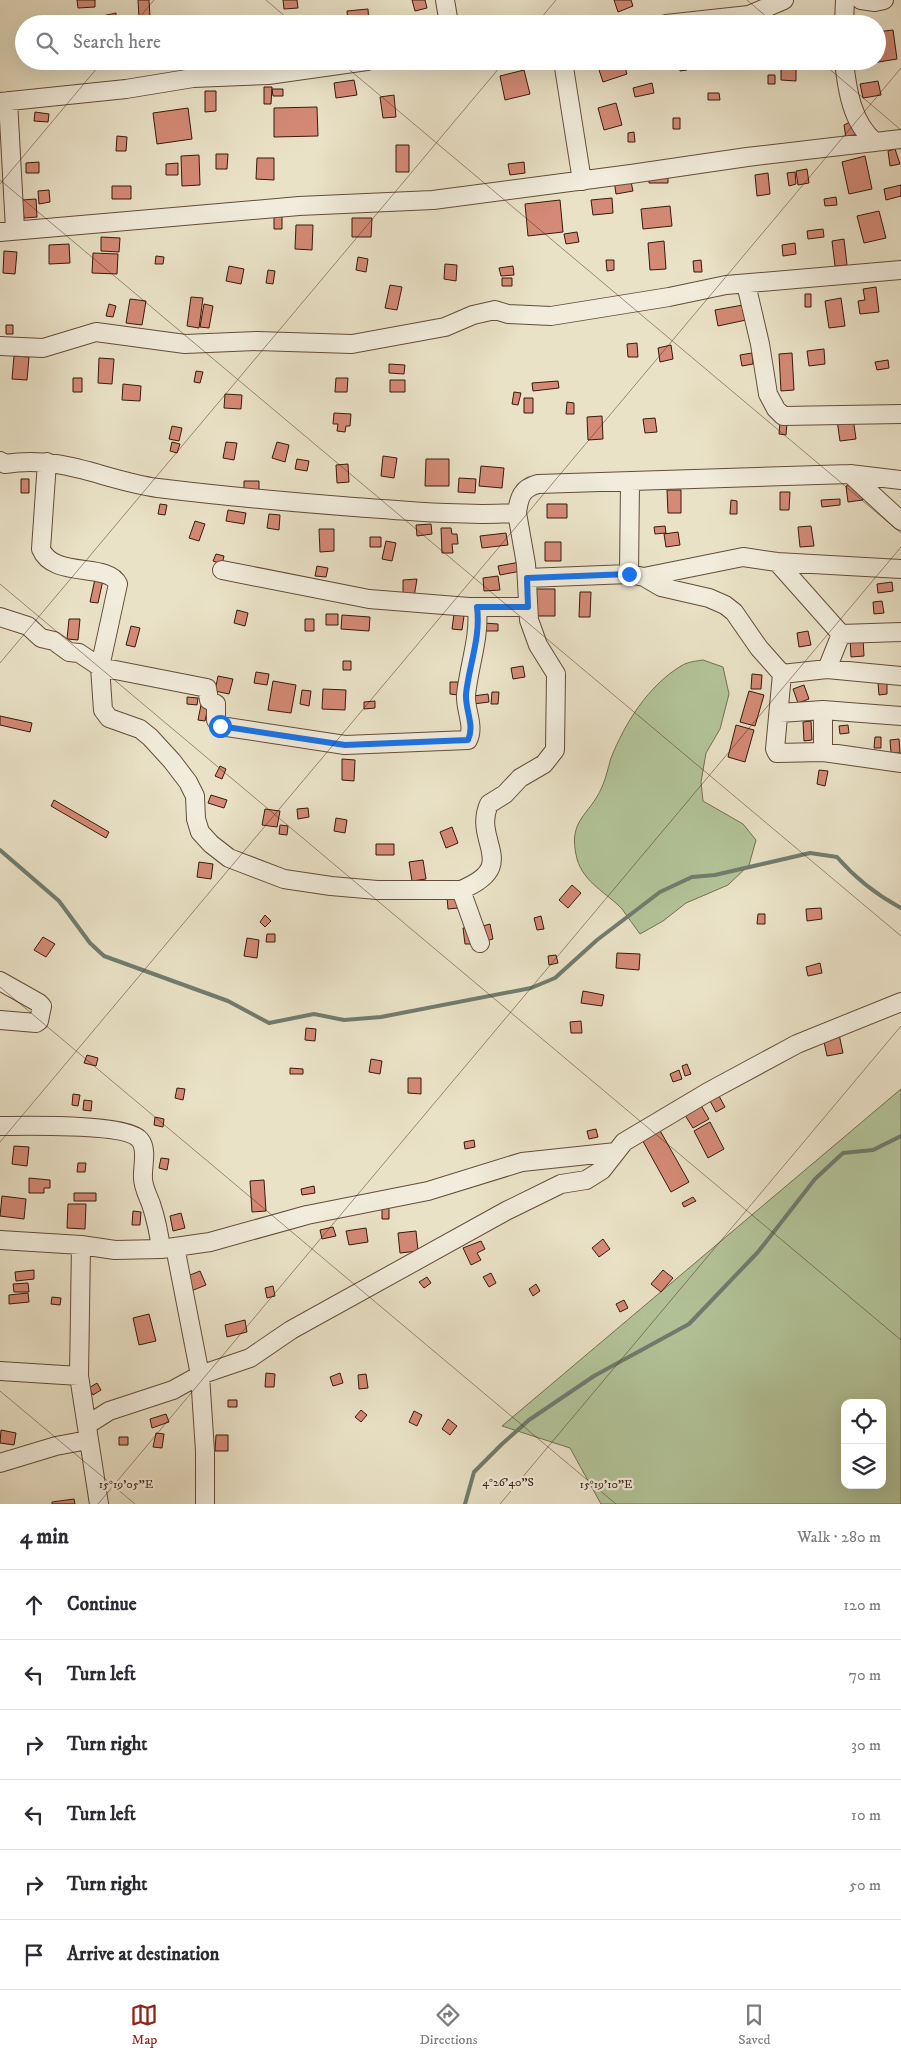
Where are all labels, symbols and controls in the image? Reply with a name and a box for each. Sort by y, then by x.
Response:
search box [15,15,886,70]
icon: search [33,29,61,57]
text: Search here [73,31,161,54]
route end [618,563,641,586]
route start [209,715,232,738]
map controls [841,1399,886,1489]
button: locate [841,1399,886,1444]
button: layers [841,1444,886,1489]
text: 4°26'40"S [482,1475,534,1490]
text: 15°19'05"E [99,1477,154,1492]
text: 15°19'10"E [580,1477,633,1492]
text: 4 min [20,1524,69,1550]
text: Walk · 280 m [797,1527,881,1547]
icon: ahead [20,1591,48,1619]
text: Continue [67,1593,137,1616]
text: 120 m [843,1595,881,1615]
icon: left [20,1661,48,1689]
text: Turn left [67,1663,136,1686]
text: 70 m [849,1665,881,1685]
icon: right [20,1731,48,1759]
text: Turn right [67,1733,147,1756]
text: 30 m [851,1735,881,1755]
icon: left [20,1801,48,1829]
text: Turn left [67,1803,136,1826]
text: 10 m [851,1805,881,1825]
icon: right [20,1871,48,1899]
text: Turn right [67,1873,147,1896]
text: 50 m [849,1875,881,1895]
icon: arrive [20,1941,48,1969]
text: Arrive at destination [67,1943,219,1966]
tab: Map [130,2001,158,2049]
tab: Directions [419,2001,477,2049]
tab: Saved [738,2001,771,2049]

